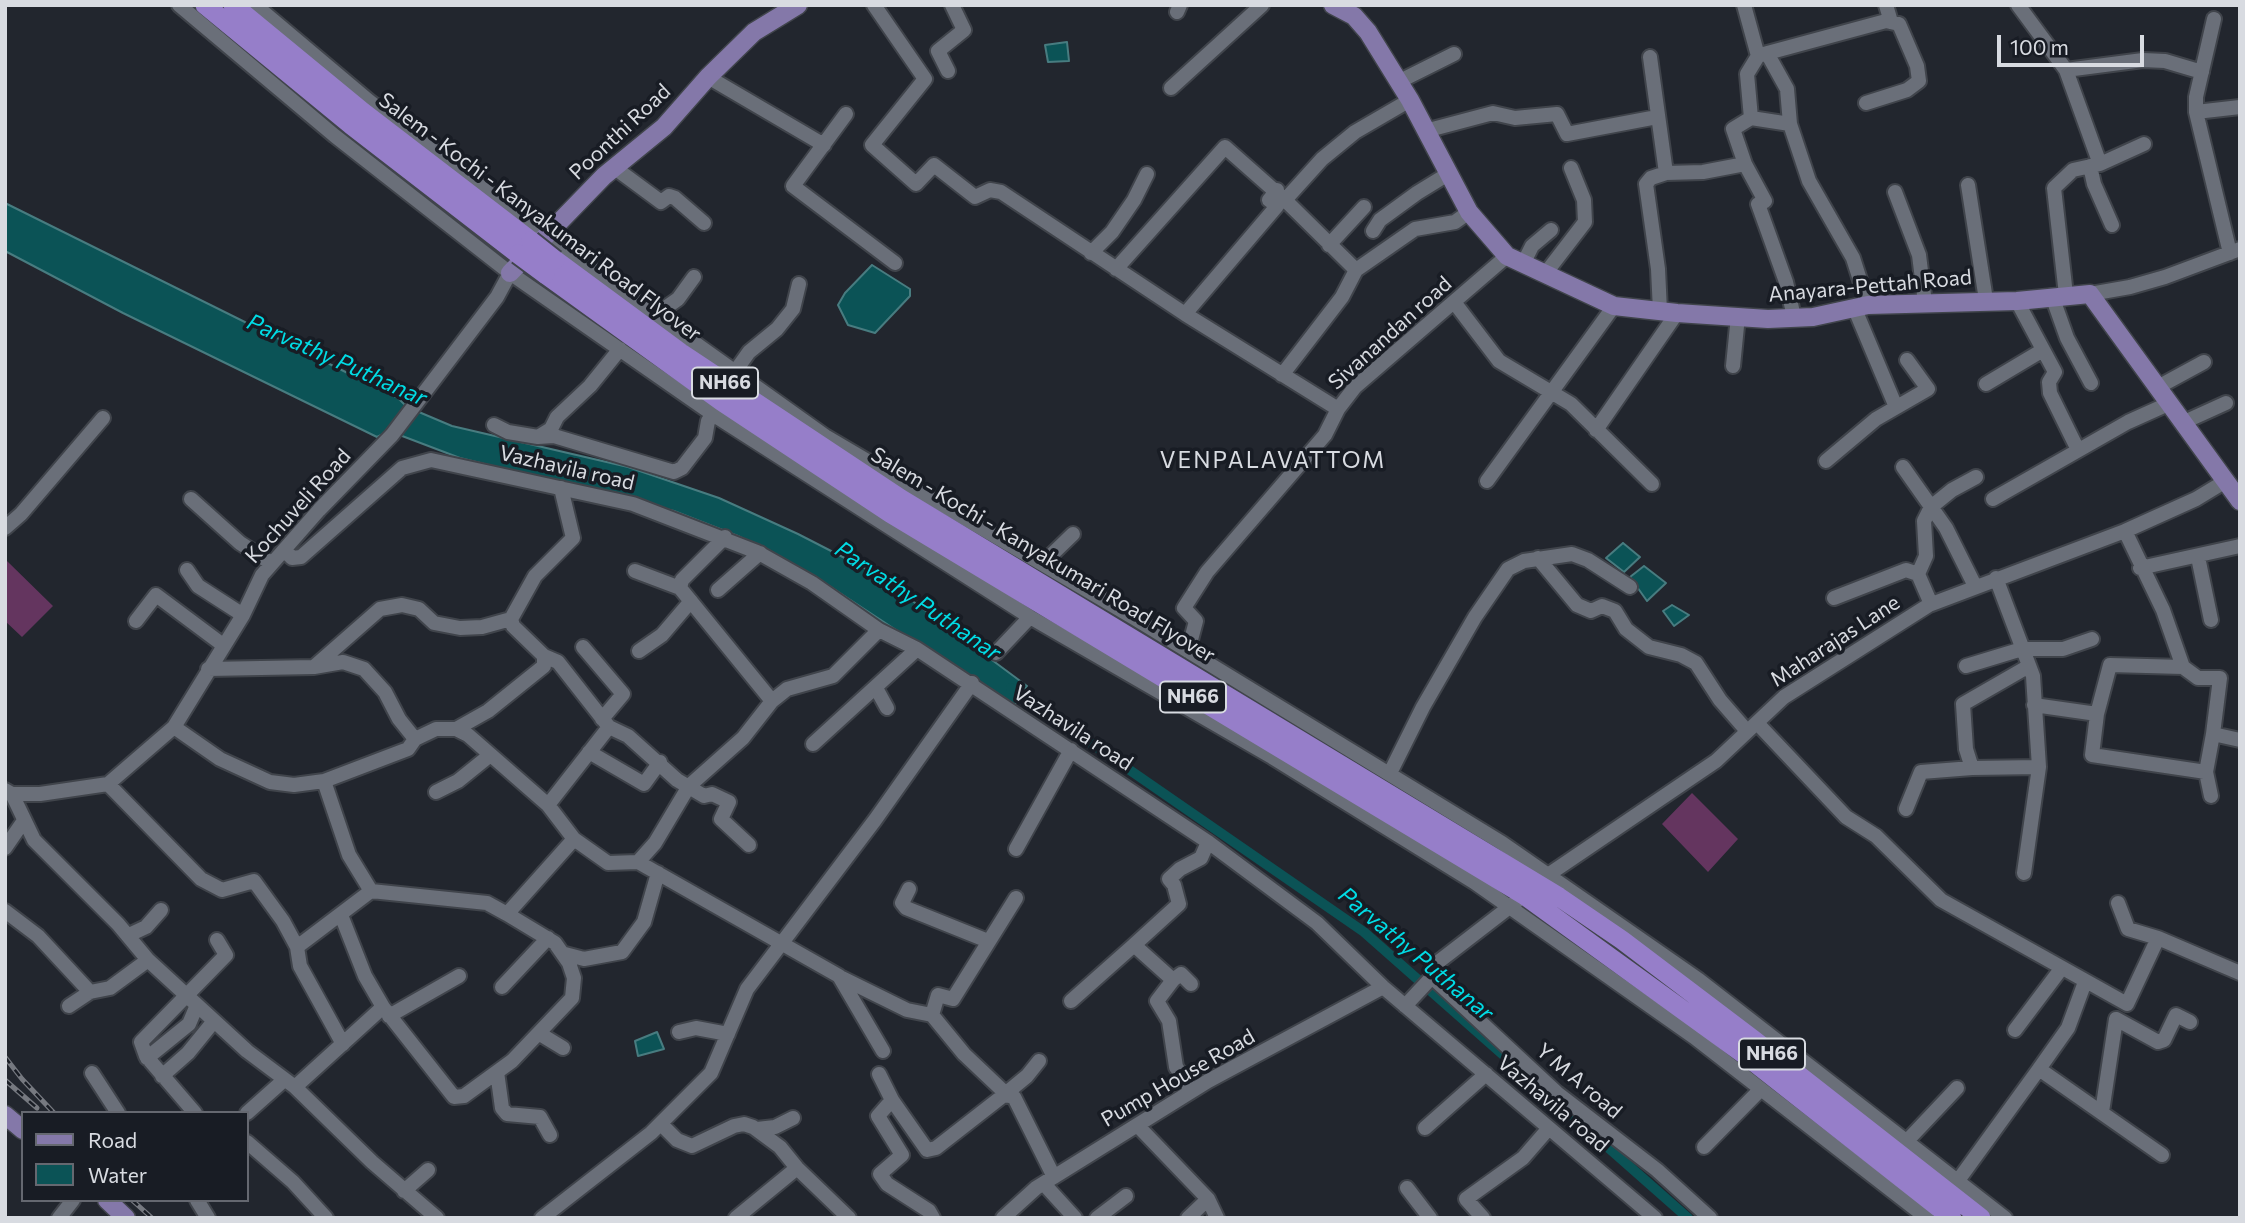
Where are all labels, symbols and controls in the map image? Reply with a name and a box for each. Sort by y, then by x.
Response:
scale bar [2000,21,2147,65]
text: 100 m [2010,34,2069,59]
street label: Poonthi Road [564,79,676,185]
street label: Salem - Kochi - Kanyakumari Road Flyover [374,87,706,347]
street label: Anayara-Pettah Road [1767,265,1973,307]
street label: Sivanandan road [1323,271,1457,395]
water label: Parvathy Puthanar [243,308,431,412]
road number: NH66 [692,368,758,398]
street label: Vazhavila road [497,440,637,496]
street label: Salem - Kochi - Kanyakumari Road Flyover [866,442,1220,668]
street label: Kochuveli Road [240,444,356,568]
district label: VENPALAVATTOM [1161,446,1385,474]
water label: Parvathy Puthanar [830,535,1006,667]
street label: Maharajas Lane [1766,590,1904,692]
street label: Vazhavila road [1008,680,1138,776]
road number: NH66 [1160,682,1226,712]
water label: Parvathy Puthanar [1333,881,1499,1027]
street label: Pump House Road [1097,1024,1259,1132]
street label: Y M A road [1531,1038,1627,1124]
road number: NH66 [1739,1038,1805,1070]
street label: Vazhavila road [1492,1050,1614,1158]
legend [21,1111,248,1202]
text: Road [88,1127,137,1152]
text: Water [88,1162,147,1187]

